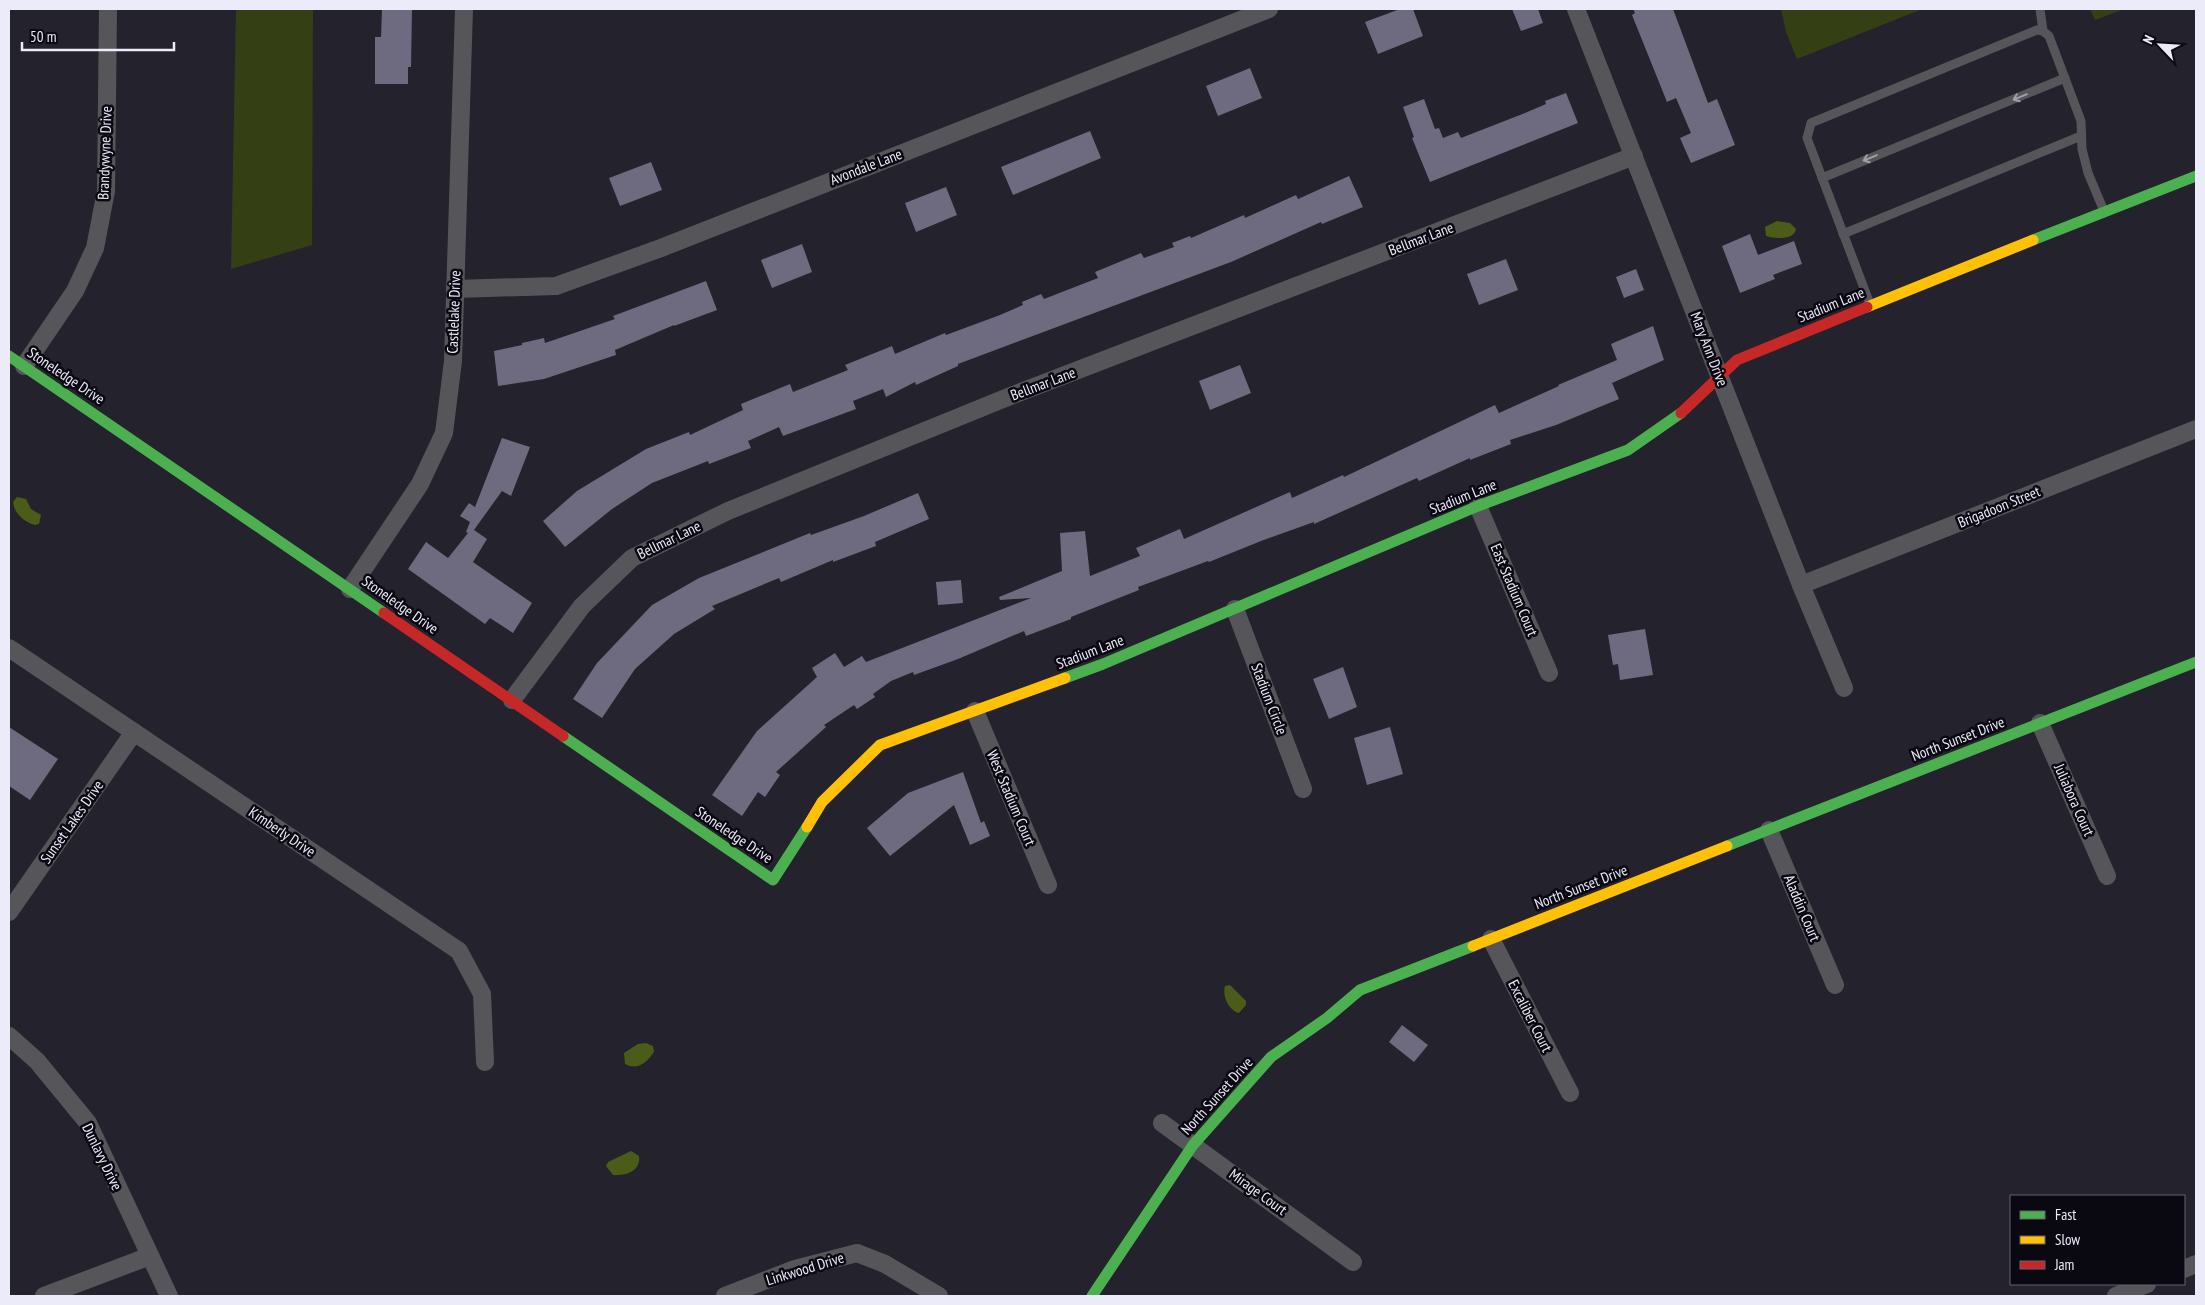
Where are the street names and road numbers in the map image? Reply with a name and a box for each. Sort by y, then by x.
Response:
street label: Brandywyne Drive [93,106,116,200]
street label: Avondale Lane [827,144,905,189]
street label: Bellmar Lane [1386,217,1456,260]
street label: Castlelake Drive [443,270,464,354]
street label: Stadium Lane [1795,283,1867,327]
street label: Mary Ann Drive [1687,309,1732,389]
street label: Stoneledge Drive [24,343,108,408]
street label: Bellmar Lane [1008,362,1078,405]
street label: Stadium Lane [1427,475,1499,519]
street label: Brigadoon Street [1955,481,2043,532]
street label: Bellmar Lane [634,516,704,563]
street label: East Stadium Court [1486,541,1542,639]
street label: Stoneledge Drive [358,571,442,638]
street label: Stadium Lane [1053,630,1126,673]
street label: Stadium Circle [1247,660,1292,737]
street label: North Sunset Drive [1909,712,2007,765]
street label: West Stadium Court [983,747,1040,848]
street label: Juliabora Court [2050,760,2099,839]
street label: Sunset Lakes Drive [36,776,107,867]
street label: Kimberly Drive [245,802,319,861]
street label: Stoneledge Drive [692,802,776,867]
street label: North Sunset Drive [1532,860,1630,913]
street label: Aladdin Court [1780,872,1825,944]
street label: Excaliber Court [1504,977,1557,1055]
street label: North Sunset Drive [1177,1053,1257,1139]
street label: Dunlavy Drive [78,1120,127,1193]
street label: Mirage Court [1226,1164,1291,1219]
street label: Linkwood Drive [764,1248,846,1289]

